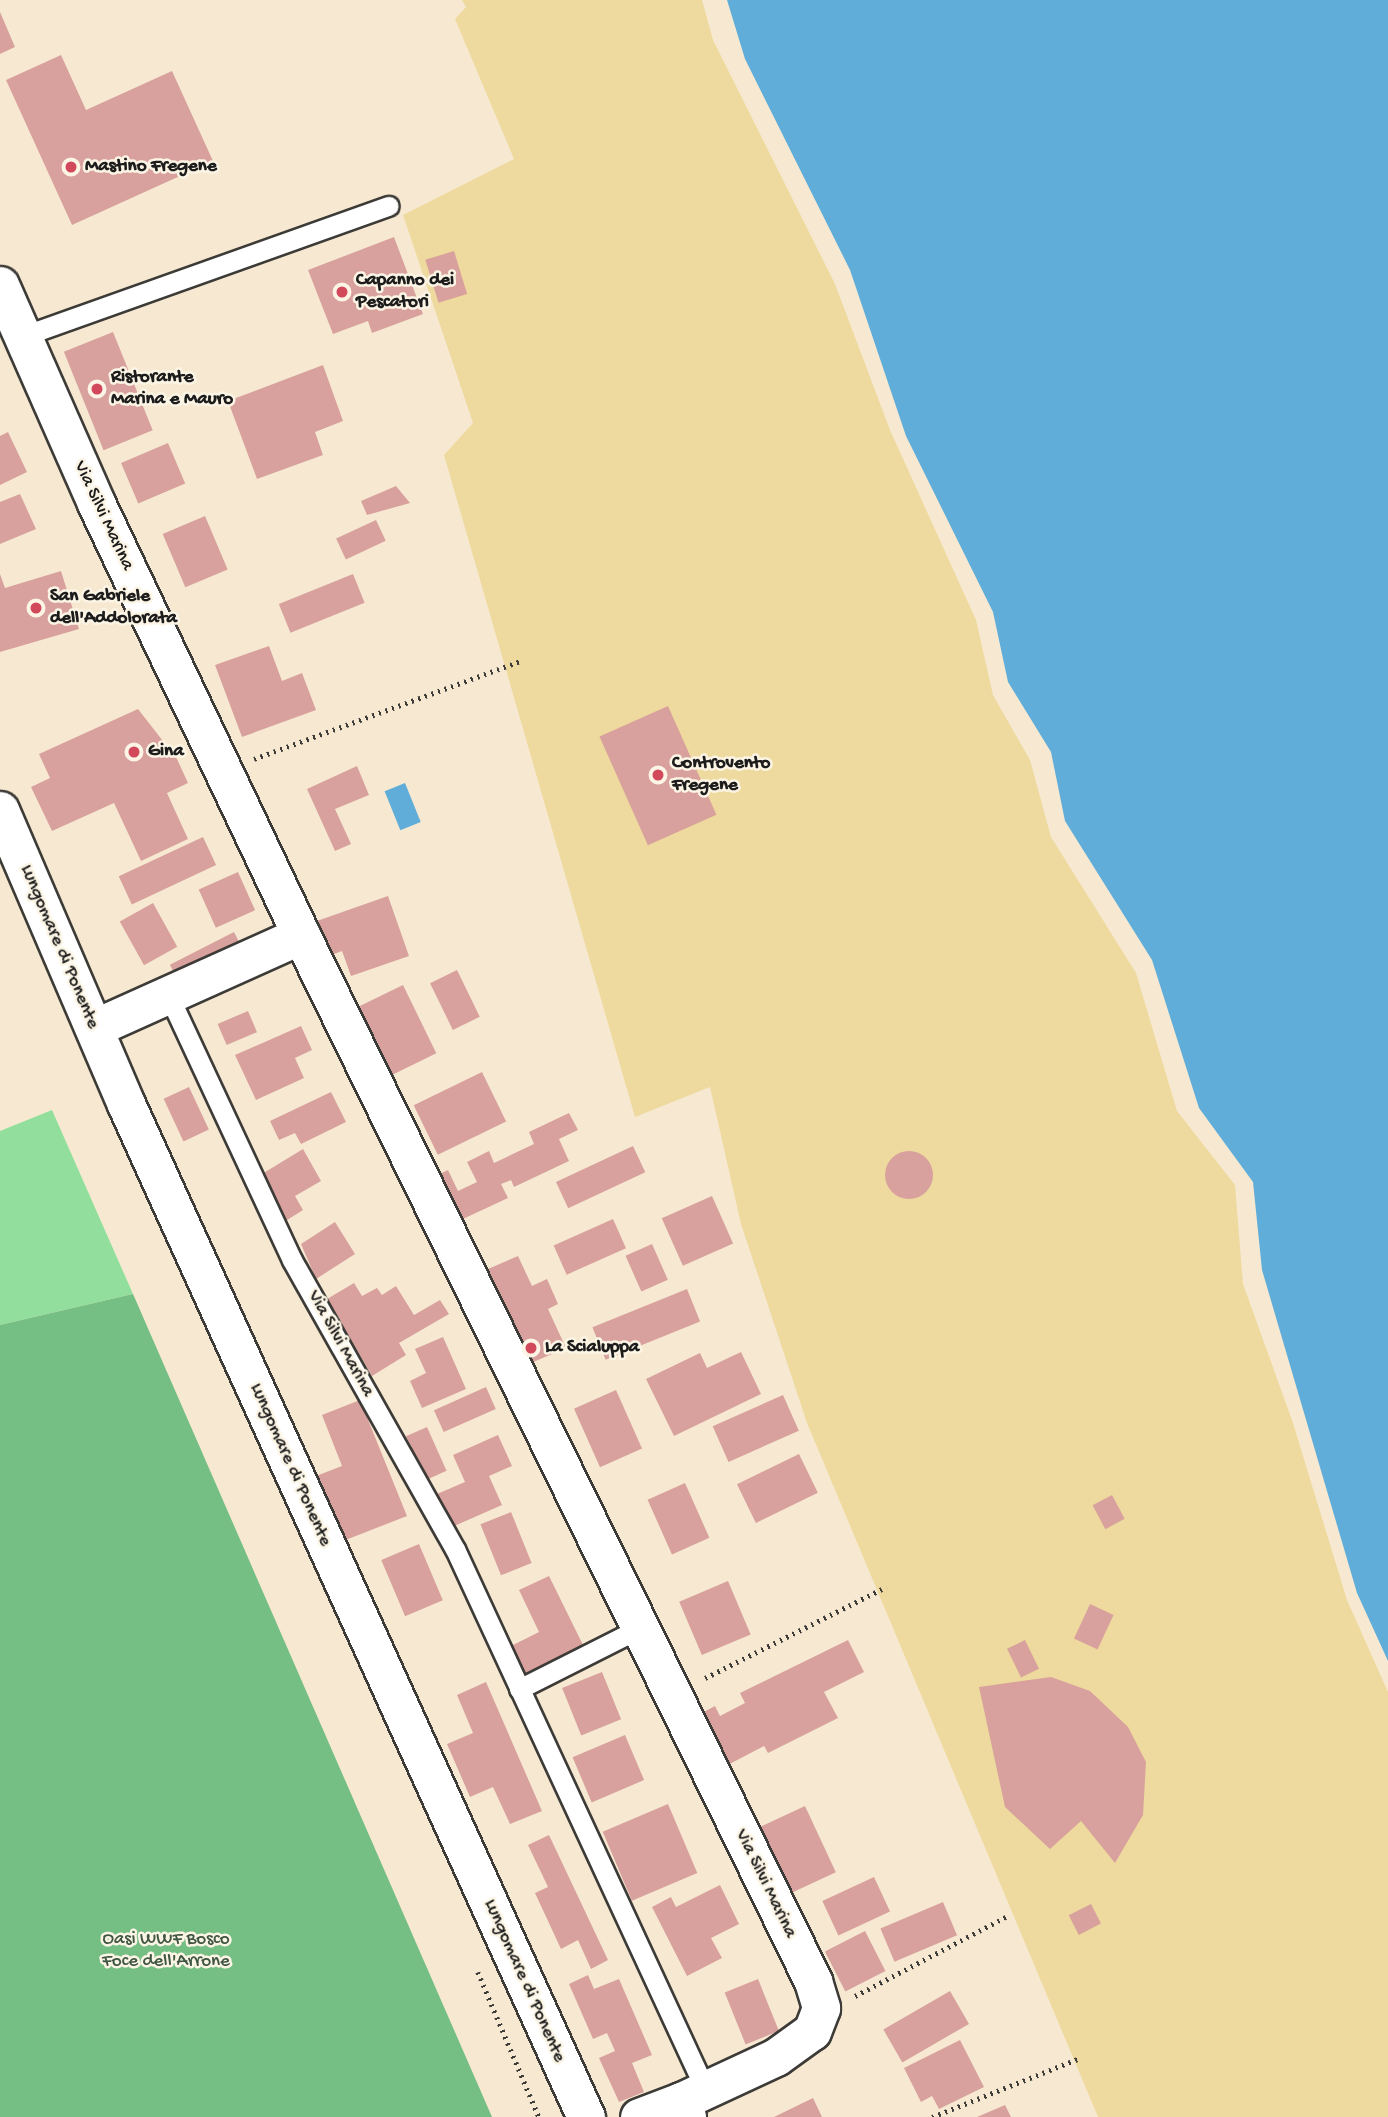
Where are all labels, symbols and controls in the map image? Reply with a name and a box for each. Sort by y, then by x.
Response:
place label: Mastino Fregene [85,156,217,178]
marker: Mastino Fregene [63,159,79,175]
place label: Capanno dei Pescatori [356,270,454,314]
marker: Capanno dei Pescatori [334,284,350,300]
place label: Ristorante Marina e Mauro [111,367,233,411]
marker: Ristorante Marina e Mauro [89,381,105,397]
street label: Via Silvi Marina [68,458,138,574]
place label: San Gabriele dell'Addolorata [50,586,177,630]
marker: San Gabriele dell'Addolorata [28,600,44,616]
place label: Gina [148,741,184,763]
marker: Gina [126,744,142,760]
place label: Controvento Fregene [672,753,770,797]
marker: Controvento Fregene [650,767,666,783]
street label: Lungomare di Ponente [14,861,104,1033]
street label: Via Silvi Marina [301,1287,379,1401]
place label: La Scialuppa [545,1337,639,1359]
marker: La Scialuppa [523,1340,539,1356]
street label: Lungomare di Ponente [244,1380,336,1550]
street label: Via Silvi Marina [729,1826,801,1942]
street label: Lungomare di Ponente [478,1896,570,2066]
park label: Oasi WWF Bosco Foce dell'Arrone [102,1929,230,1973]

